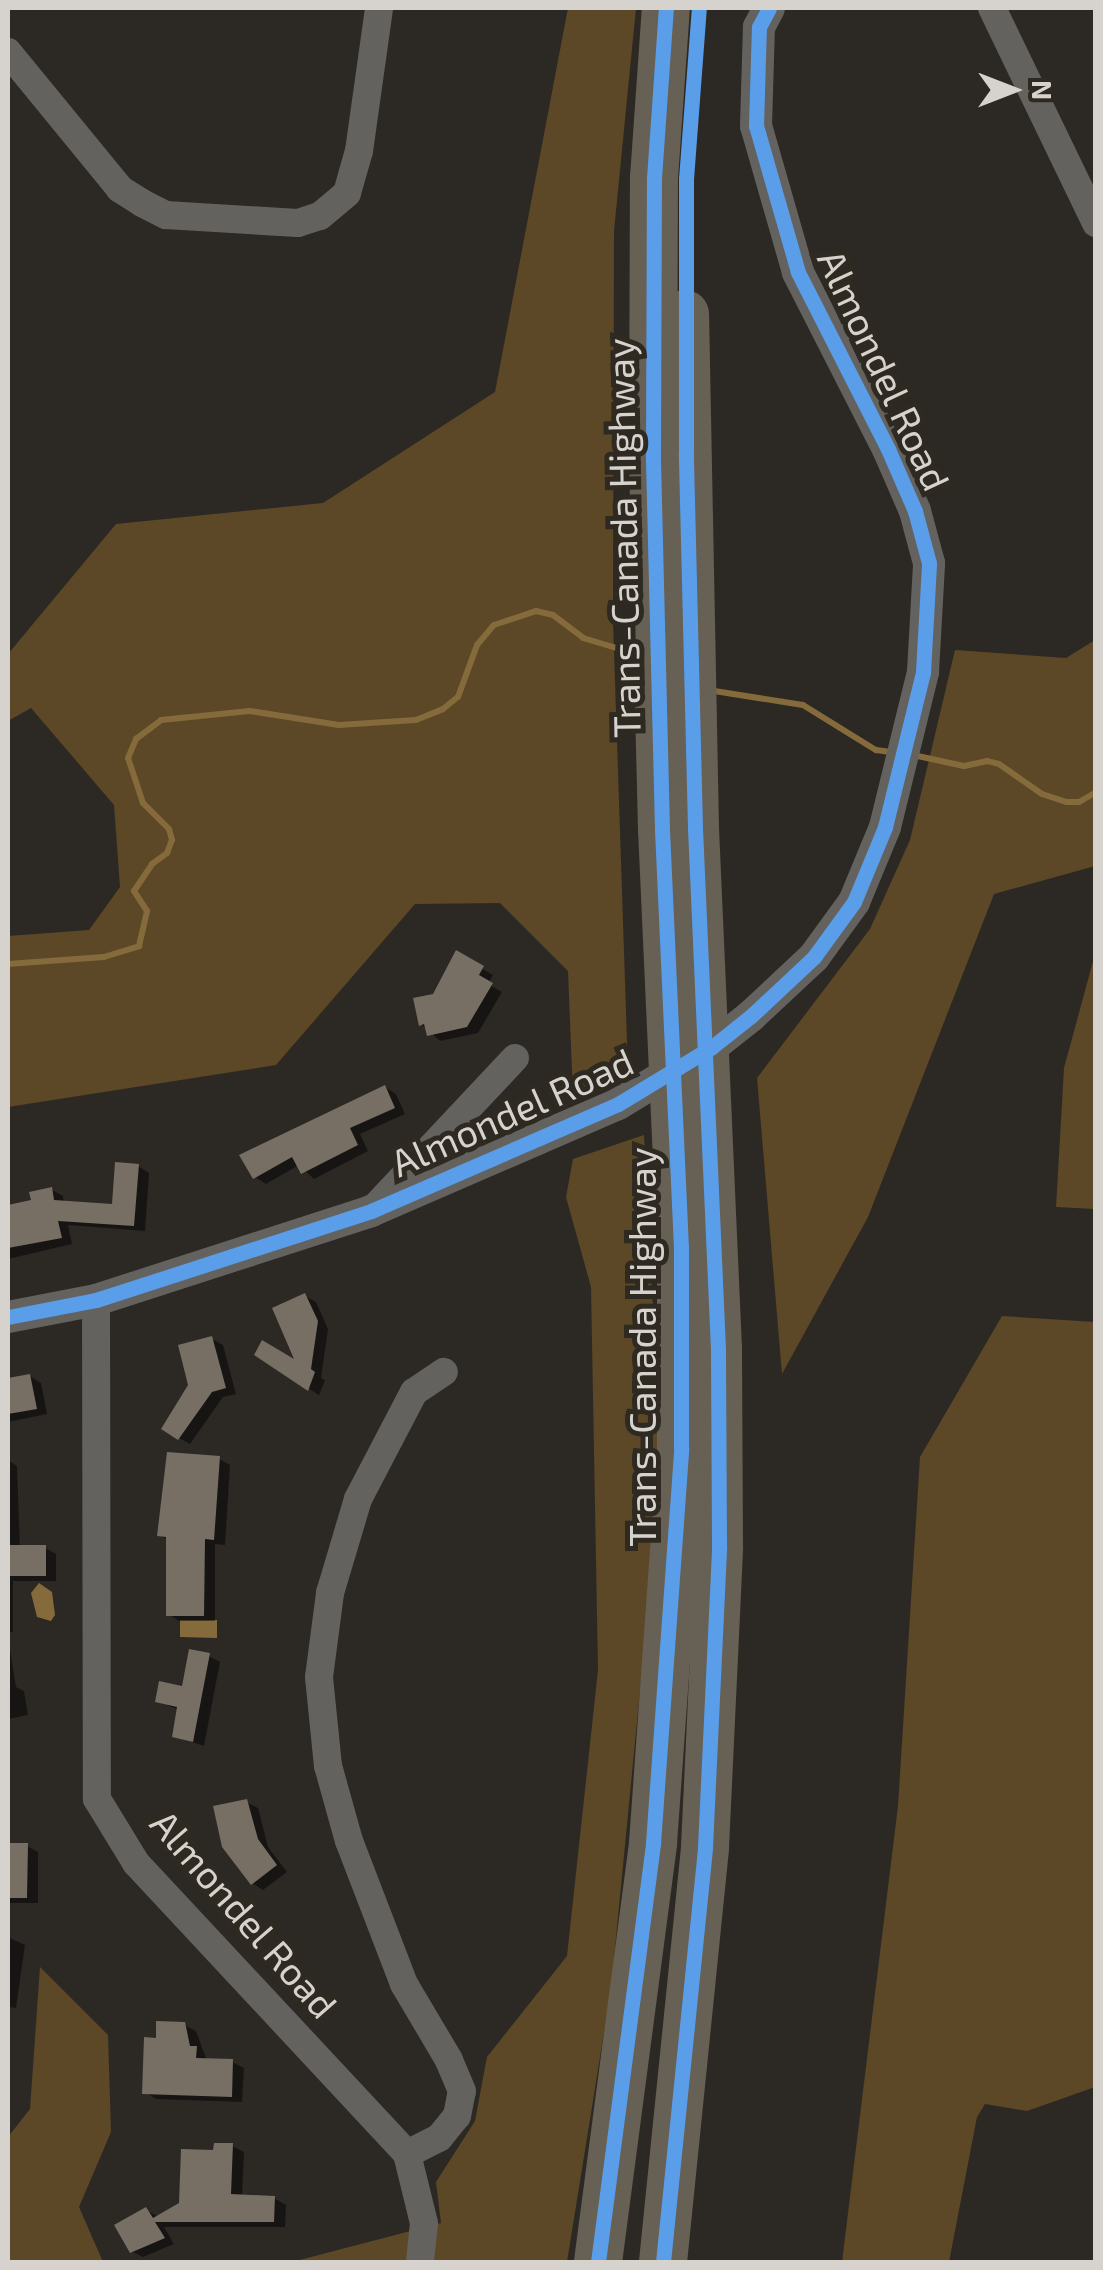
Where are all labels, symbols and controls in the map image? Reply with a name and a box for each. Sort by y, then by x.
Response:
north arrow [963,40,1063,140]
text: N [1026,80,1060,100]
street label: Almondel Road [808,242,960,498]
street label: Trans-Canada Highway [597,338,649,738]
street label: Almondel Road [383,1038,641,1186]
street label: Trans-Canada Highway [619,1147,665,1547]
street label: Almondel Road [141,1800,347,2028]

